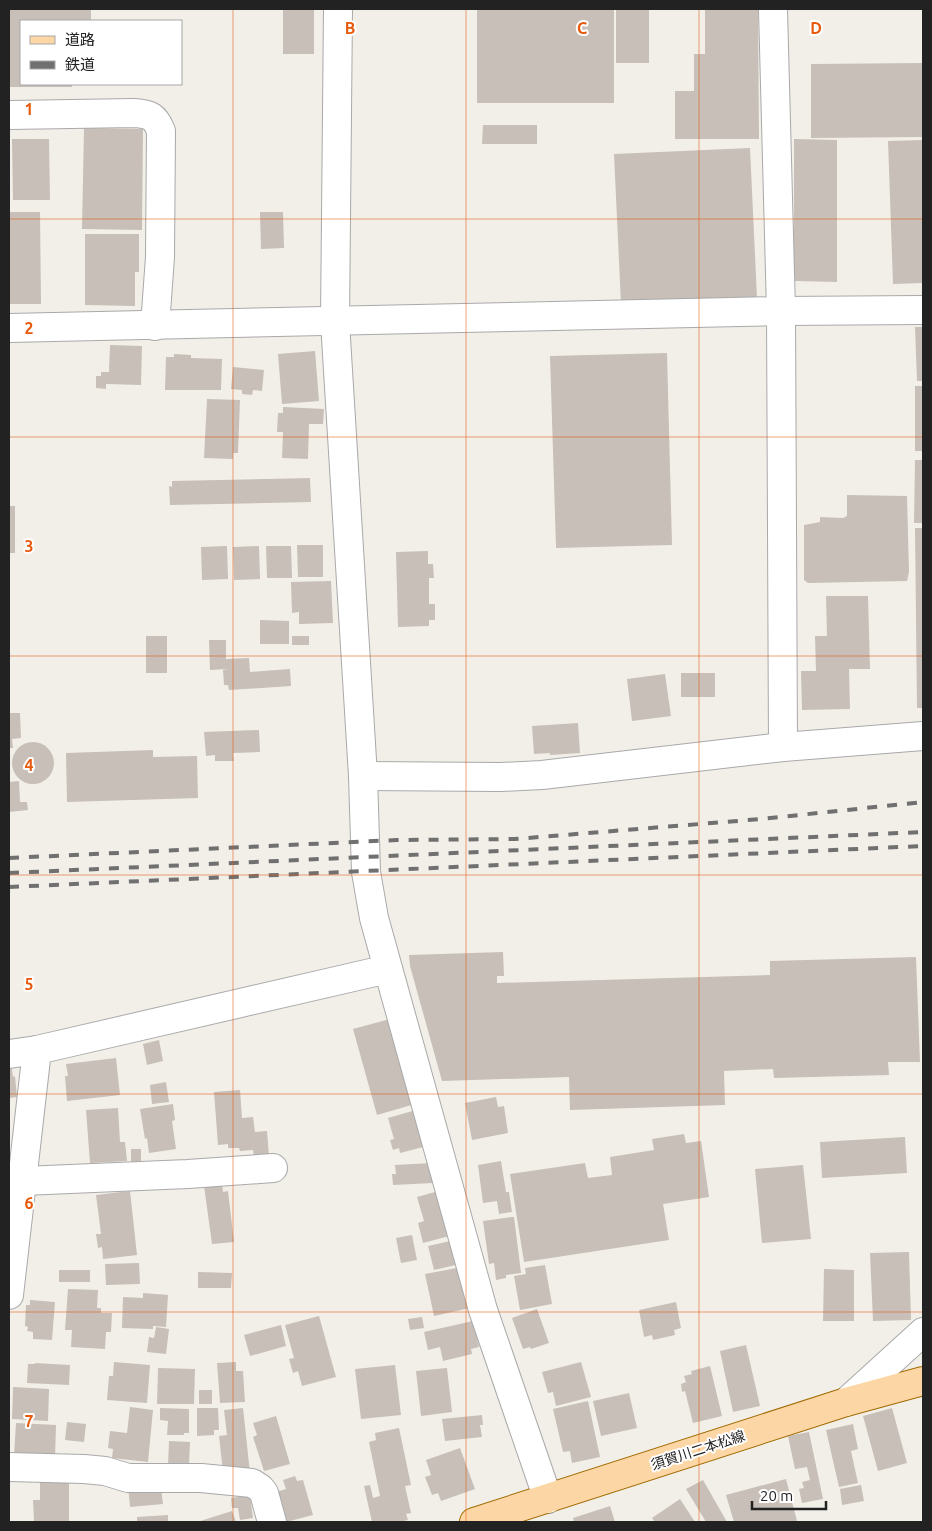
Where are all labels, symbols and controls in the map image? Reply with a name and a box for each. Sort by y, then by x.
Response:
text: B [345,19,355,37]
text: C [577,19,587,37]
text: D [810,19,822,37]
legend [20,20,182,85]
text: 道路 [65,31,95,48]
text: 鉄道 [65,56,95,73]
text: 1 [24,100,34,118]
text: 2 [24,319,34,337]
text: 3 [24,537,34,555]
text: 4 [24,756,34,774]
text: 5 [24,975,34,993]
text: 6 [24,1194,34,1212]
text: 7 [24,1412,34,1430]
street label: 須賀川二本松線 [649,1427,747,1473]
scale bar [752,1478,826,1510]
text: 20 m [760,1487,793,1504]

